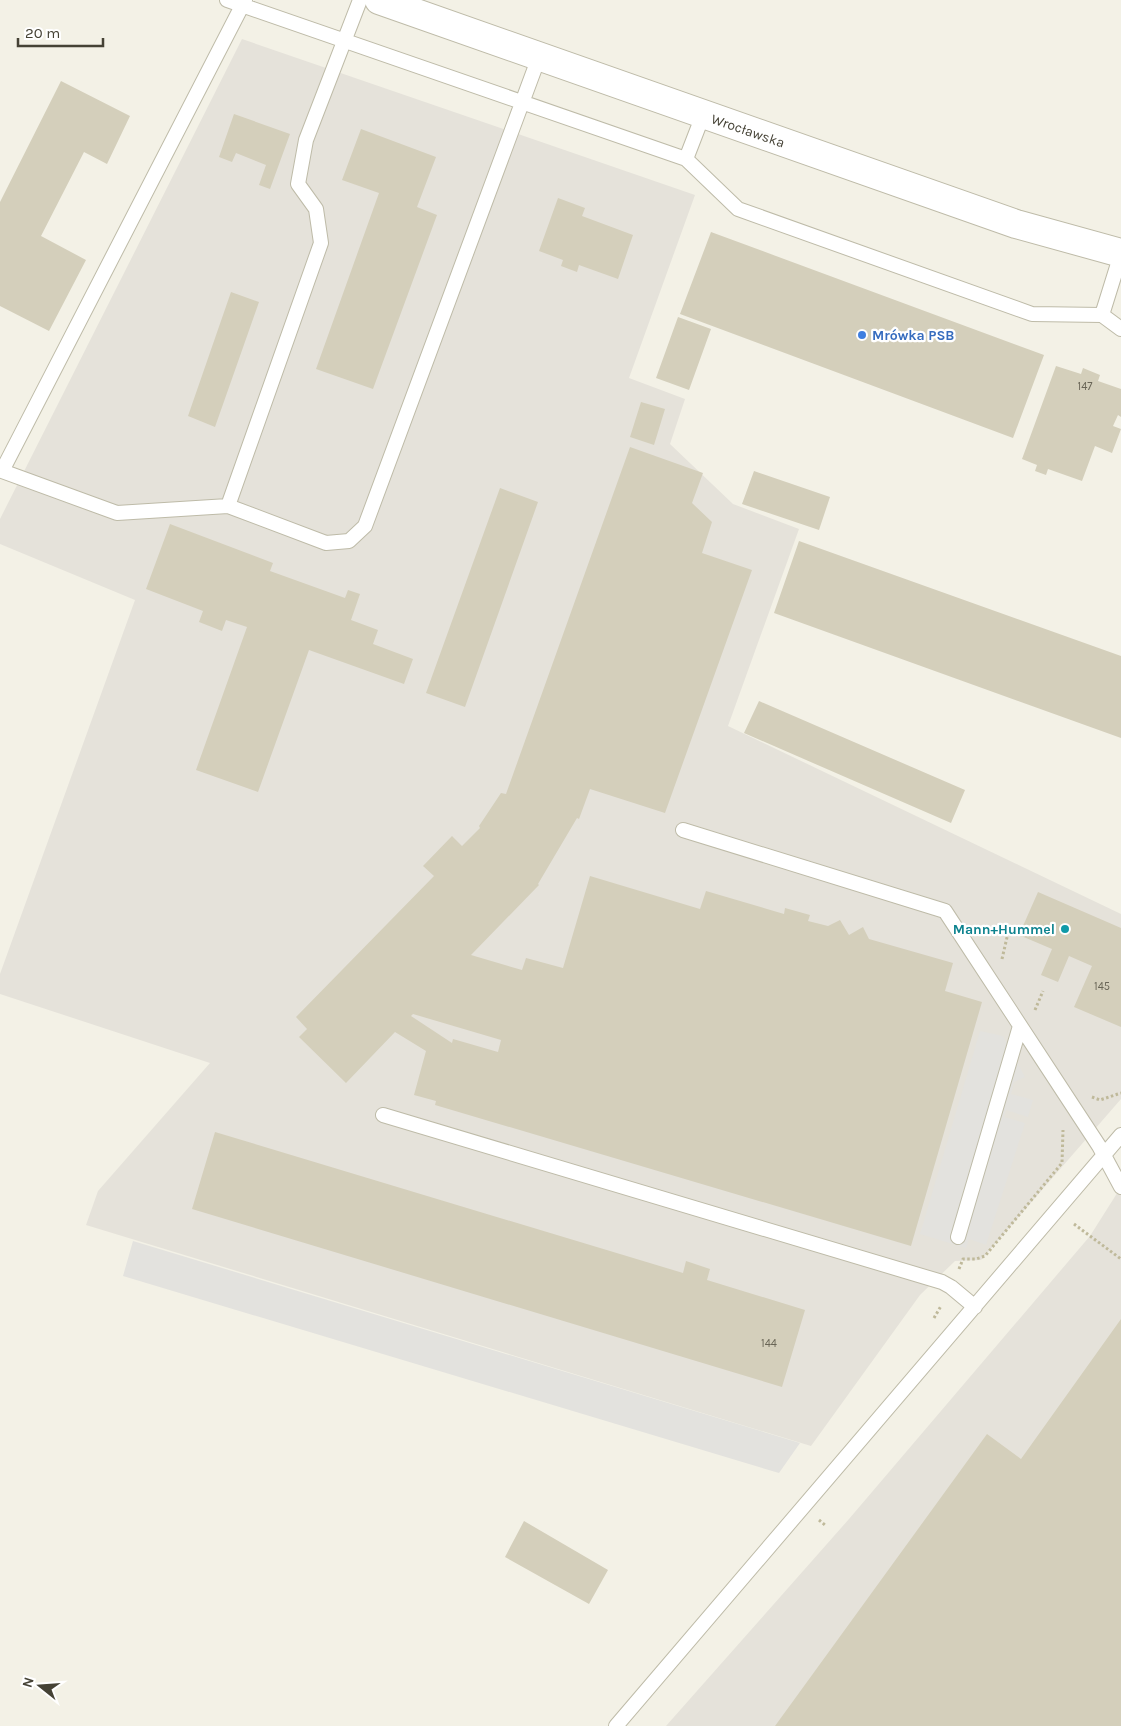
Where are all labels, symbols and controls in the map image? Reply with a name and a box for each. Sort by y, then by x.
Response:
scale bar [18,15,102,47]
text: 20 m [25,24,60,42]
street label: Wrocławska [709,110,787,152]
place label: Mrówka PSB [872,327,954,344]
marker: Mrówka PSB [856,329,868,341]
house number: 147 [1078,380,1092,393]
place label: Mann+Hummel [953,921,1055,938]
marker: Mann+Hummel [1059,923,1071,935]
house number: 145 [1094,980,1110,993]
house number: 144 [761,1337,777,1350]
north arrow [15,1661,65,1711]
text: N [18,1675,38,1690]

